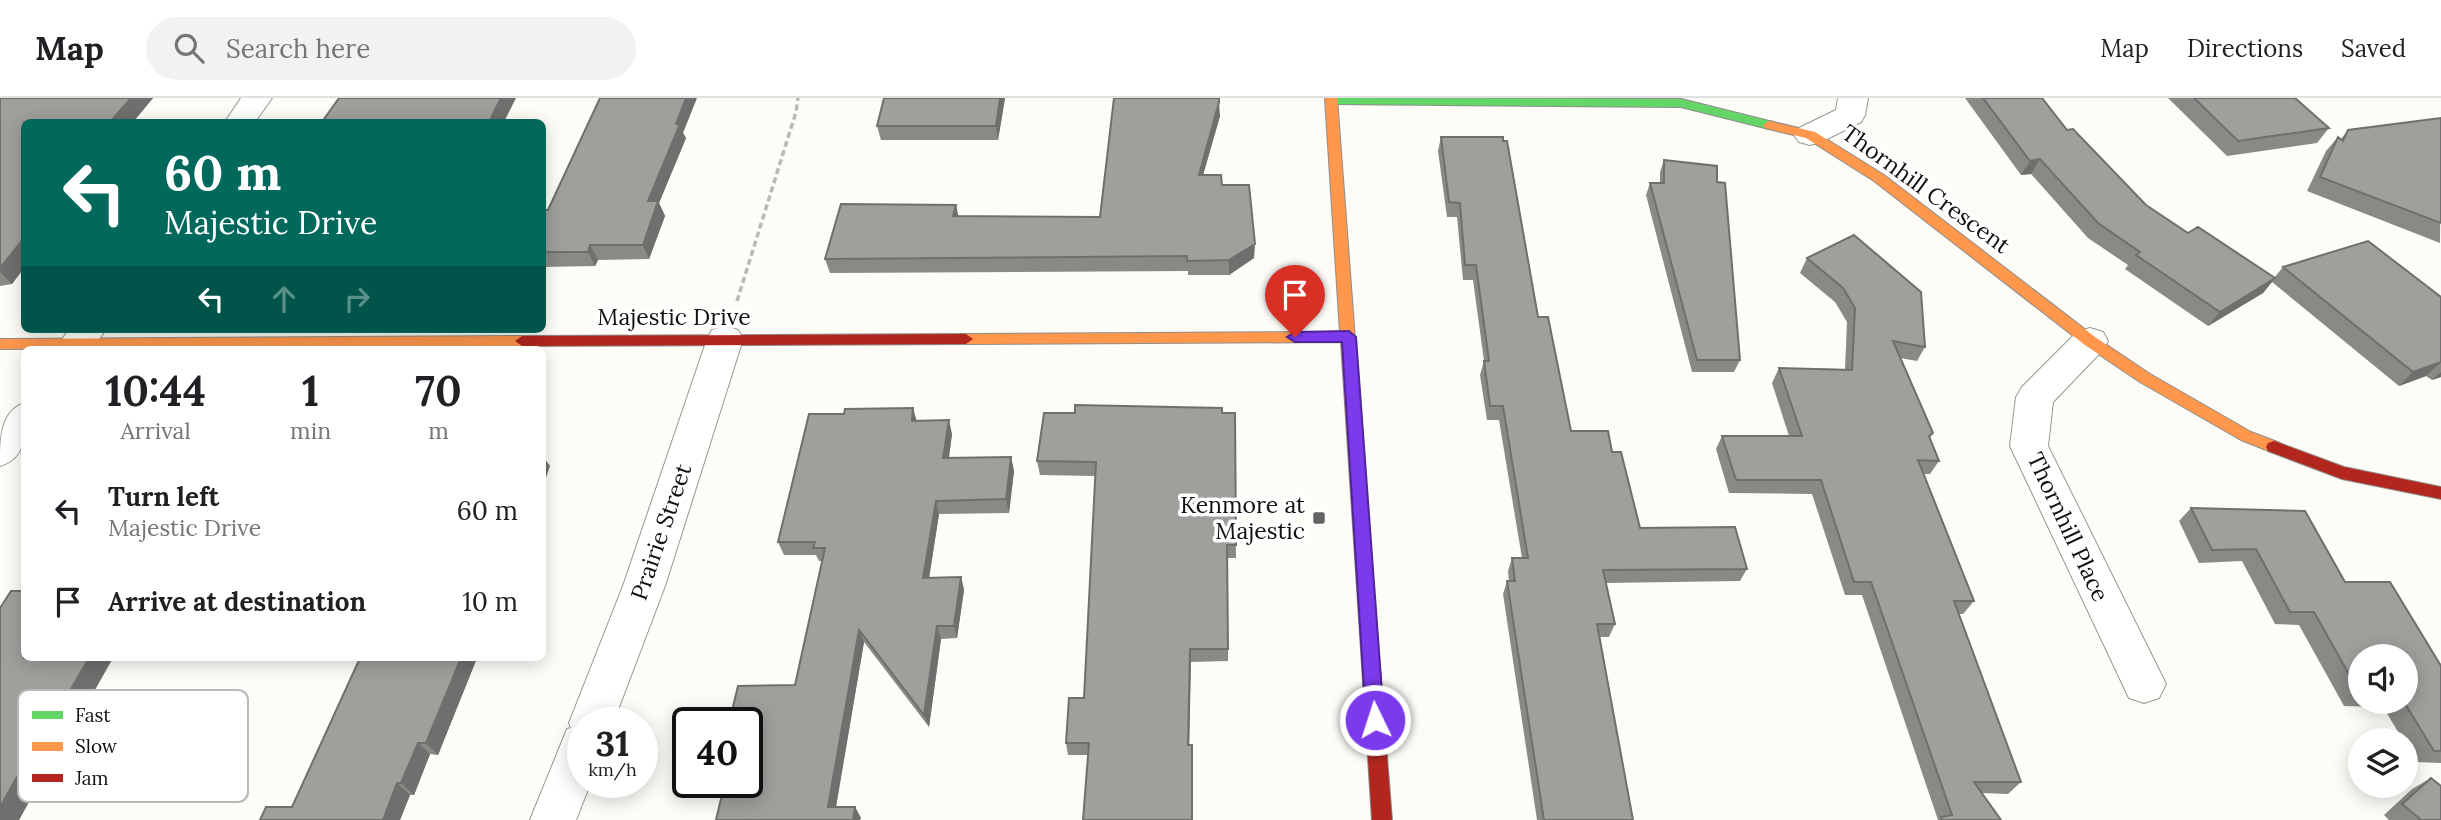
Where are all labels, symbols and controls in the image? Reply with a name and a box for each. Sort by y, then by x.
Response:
search box [146,17,636,80]
text: Map [35,27,104,69]
icon: search [170,29,208,67]
text: Search here [226,32,370,65]
text: Map [2100,33,2149,64]
text: Directions [2187,33,2303,64]
text: Saved [2341,33,2406,64]
street label: Thornhill Crescent [1837,118,2016,259]
text: 60 m [164,141,281,203]
icon: left [49,147,140,238]
text: Majestic Drive [164,202,377,243]
pin [1265,265,1325,337]
icon: arrive [1276,276,1314,314]
icon: left [192,280,230,318]
icon: ahead [265,280,303,318]
icon: right [338,280,376,318]
street label: Majestic Drive [597,302,751,331]
text: 10:44 [105,364,206,418]
text: 1 [302,364,319,418]
text: 70 [415,364,462,418]
text: Arrival [120,416,191,445]
text: min [290,416,331,445]
text: m [428,416,449,445]
street label: Thornhill Place [2021,448,2116,606]
street label: Prairie Street [624,460,697,604]
text: Turn left [108,480,219,513]
place label: Kenmore at Majestic [1180,490,1305,545]
icon: left [49,492,87,530]
text: 60 m [457,494,518,527]
marker: Kenmore at Majestic [1311,510,1327,526]
text: Majestic Drive [108,513,261,542]
icon: arrive [49,583,87,621]
text: Arrive at destination [108,585,366,618]
text: 10 m [462,585,518,618]
map controls [2348,644,2418,798]
button: sound [2348,644,2418,714]
position arrow [1338,683,1412,757]
legend [18,690,248,802]
text: Fast [75,703,111,727]
speed limit sign: 40 [672,707,763,798]
text: 31 [596,721,629,766]
button: layers [2348,728,2418,798]
text: Slow [75,734,118,758]
text: km/h [588,758,637,781]
text: Jam [74,766,109,790]

